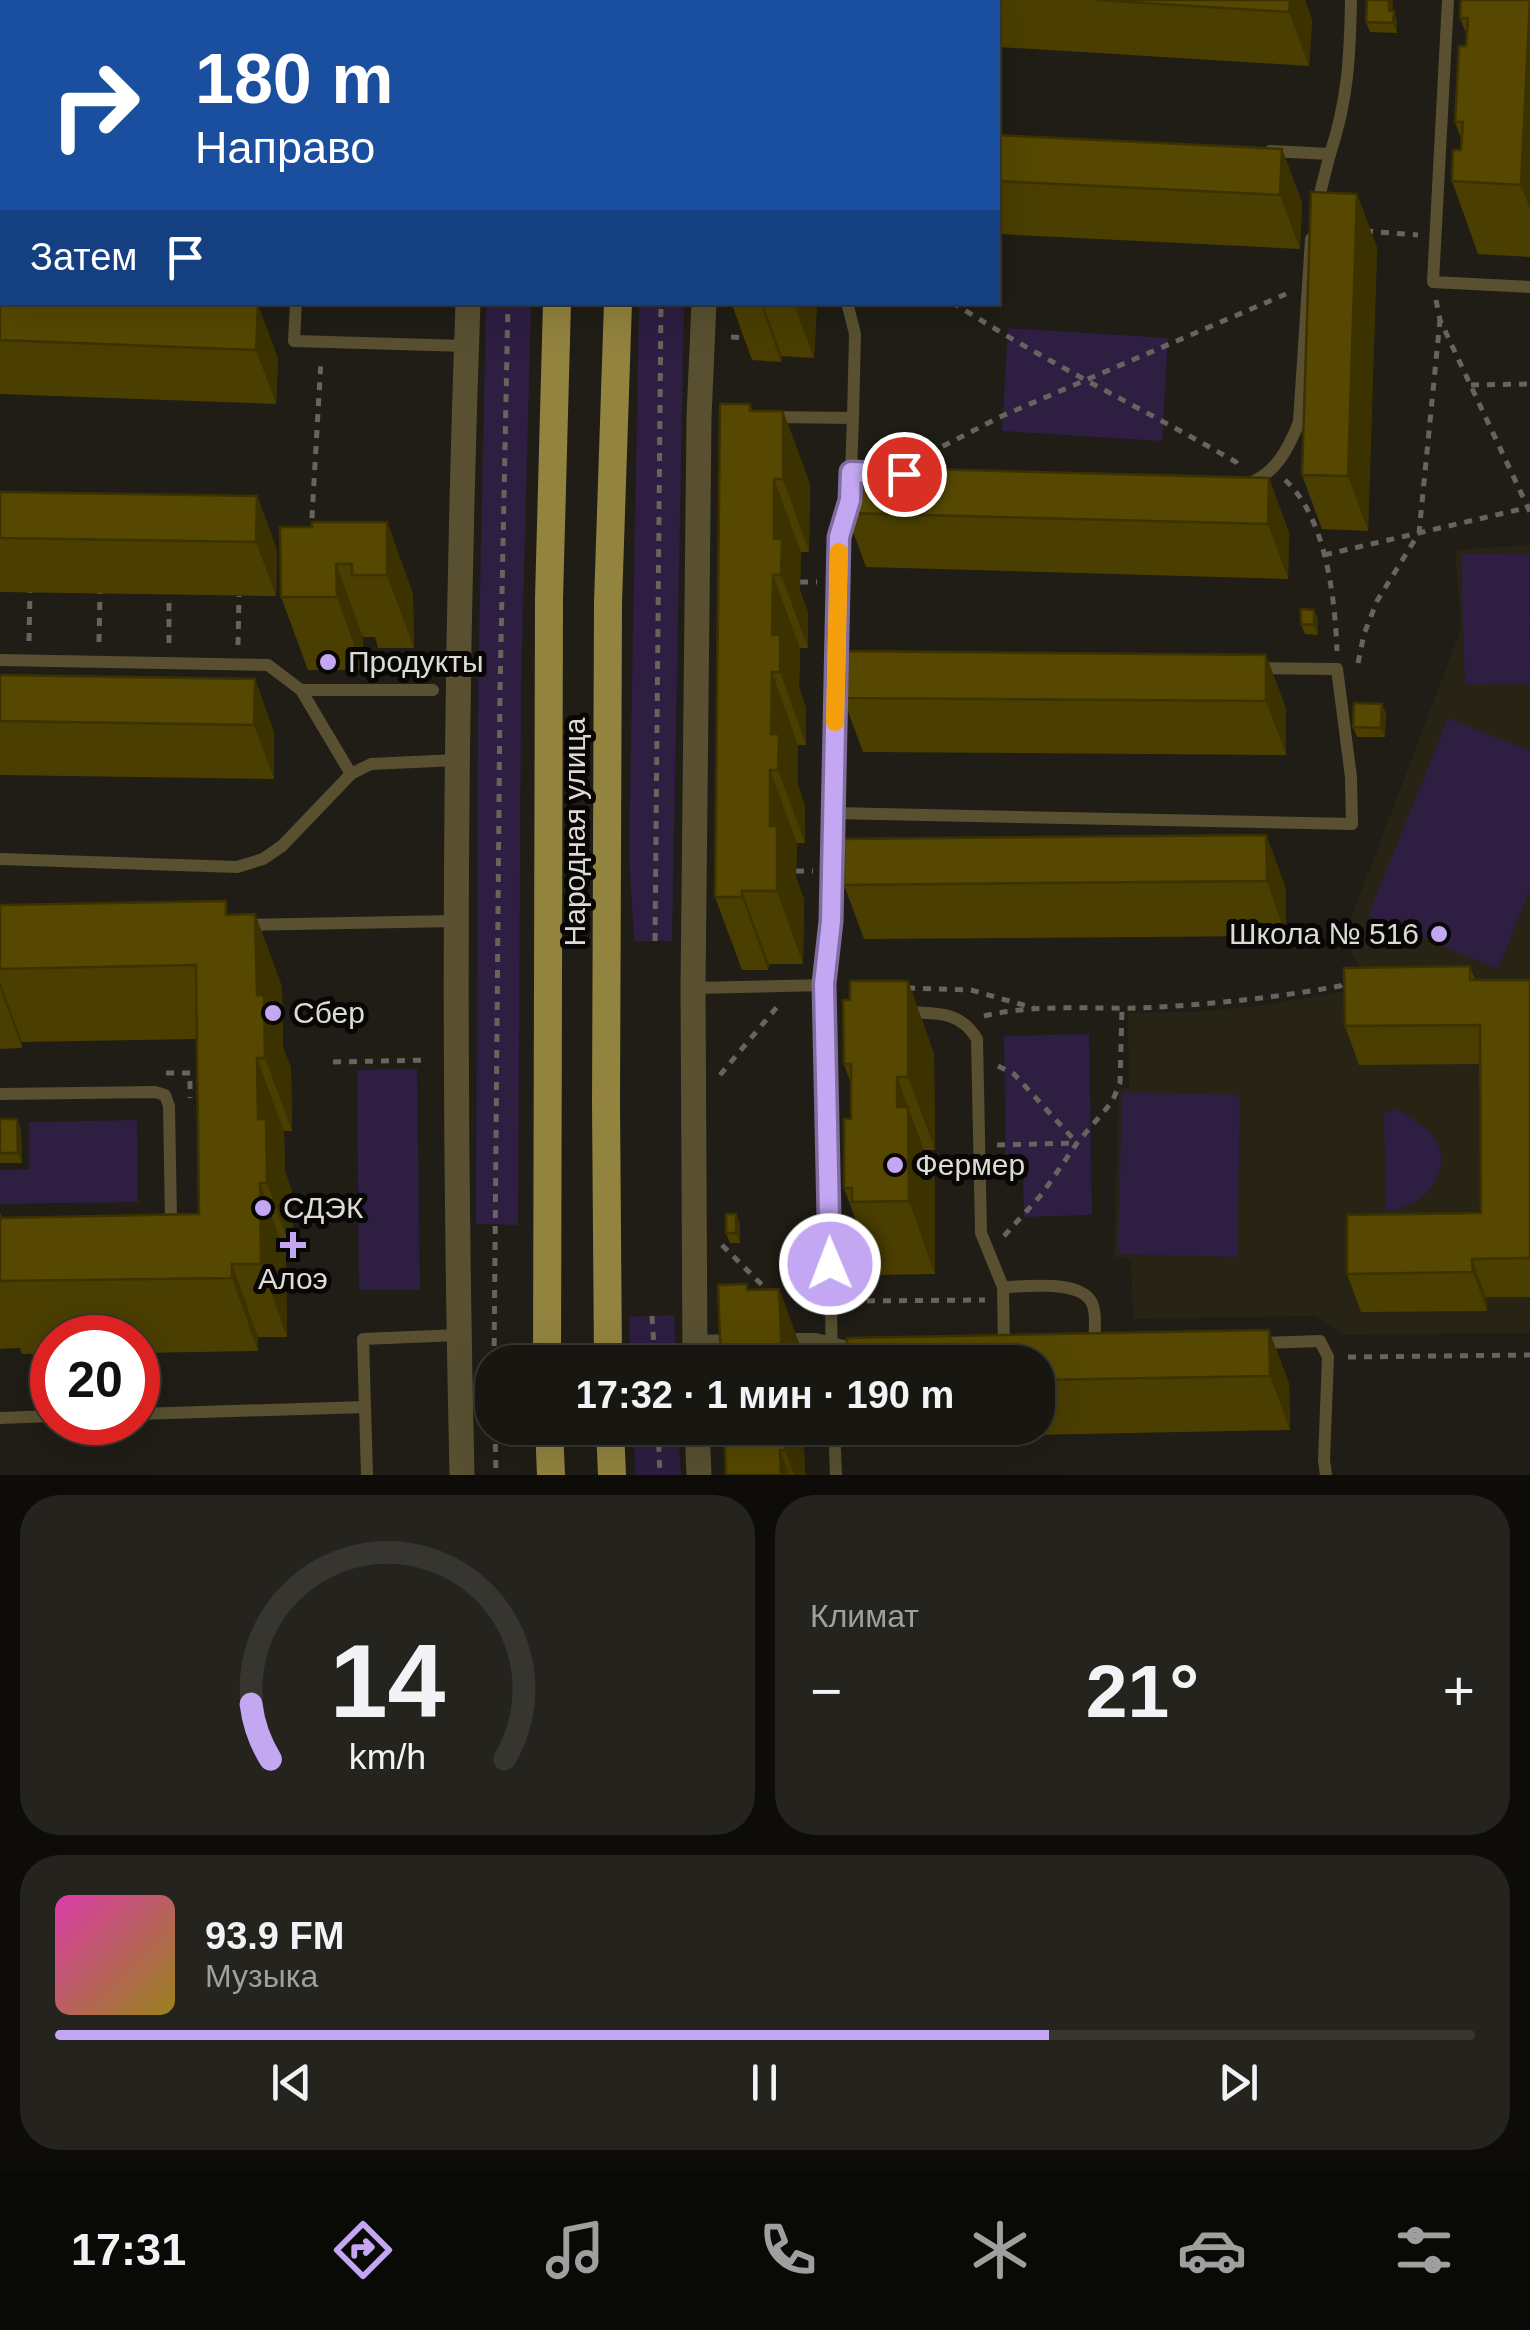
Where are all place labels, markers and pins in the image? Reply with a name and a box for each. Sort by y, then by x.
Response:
pin [862,432,947,517]
place label: Продукты [348,645,484,678]
marker: Продукты [317,651,339,673]
place label: Школа № 516 [1229,917,1419,950]
marker: Школа № 516 [1428,923,1450,945]
place label: Сбер [293,996,365,1029]
marker: Сбер [262,1002,284,1024]
place label: Фермер [915,1148,1025,1181]
marker: Фермер [884,1154,906,1176]
place label: СДЭК [283,1191,364,1224]
marker: СДЭК [252,1197,274,1219]
marker: Алоэ [282,1234,304,1256]
place label: Алоэ [258,1262,328,1295]

